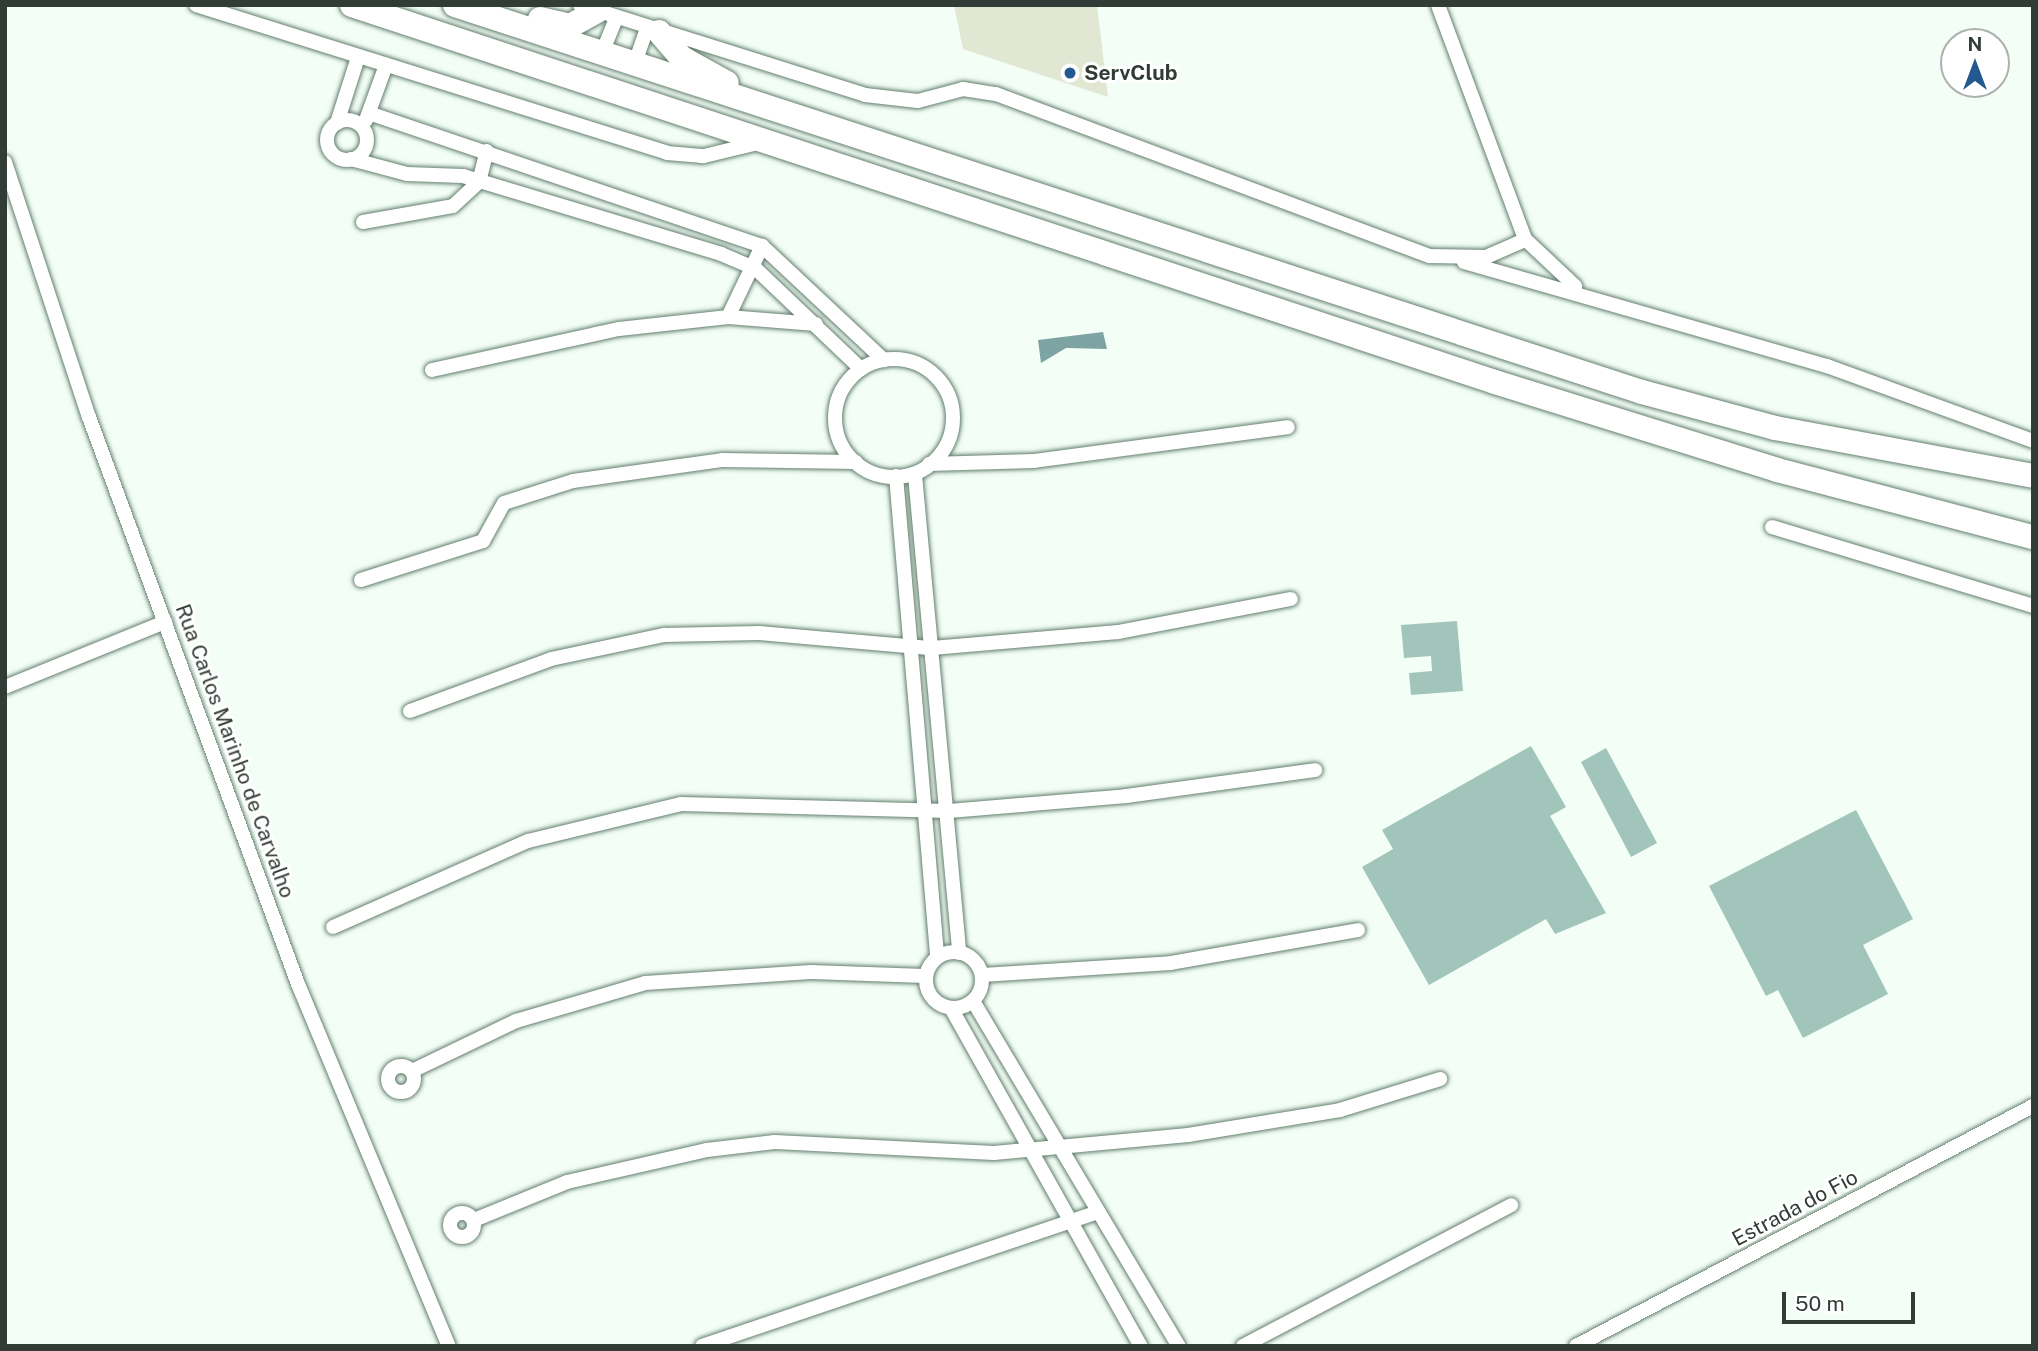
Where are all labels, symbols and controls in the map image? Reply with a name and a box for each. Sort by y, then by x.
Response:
north arrow [1940,28,2010,98]
text: N [1968,33,1982,55]
place label: ServClub [1084,60,1178,86]
marker: ServClub [1062,65,1078,81]
street label: Rua Carlos Marinho de Carvalho [170,600,300,902]
street label: Estrada do Fio [1728,1164,1862,1252]
scale bar [1786,1278,1919,1322]
text: 50 m [1795,1291,1845,1316]

